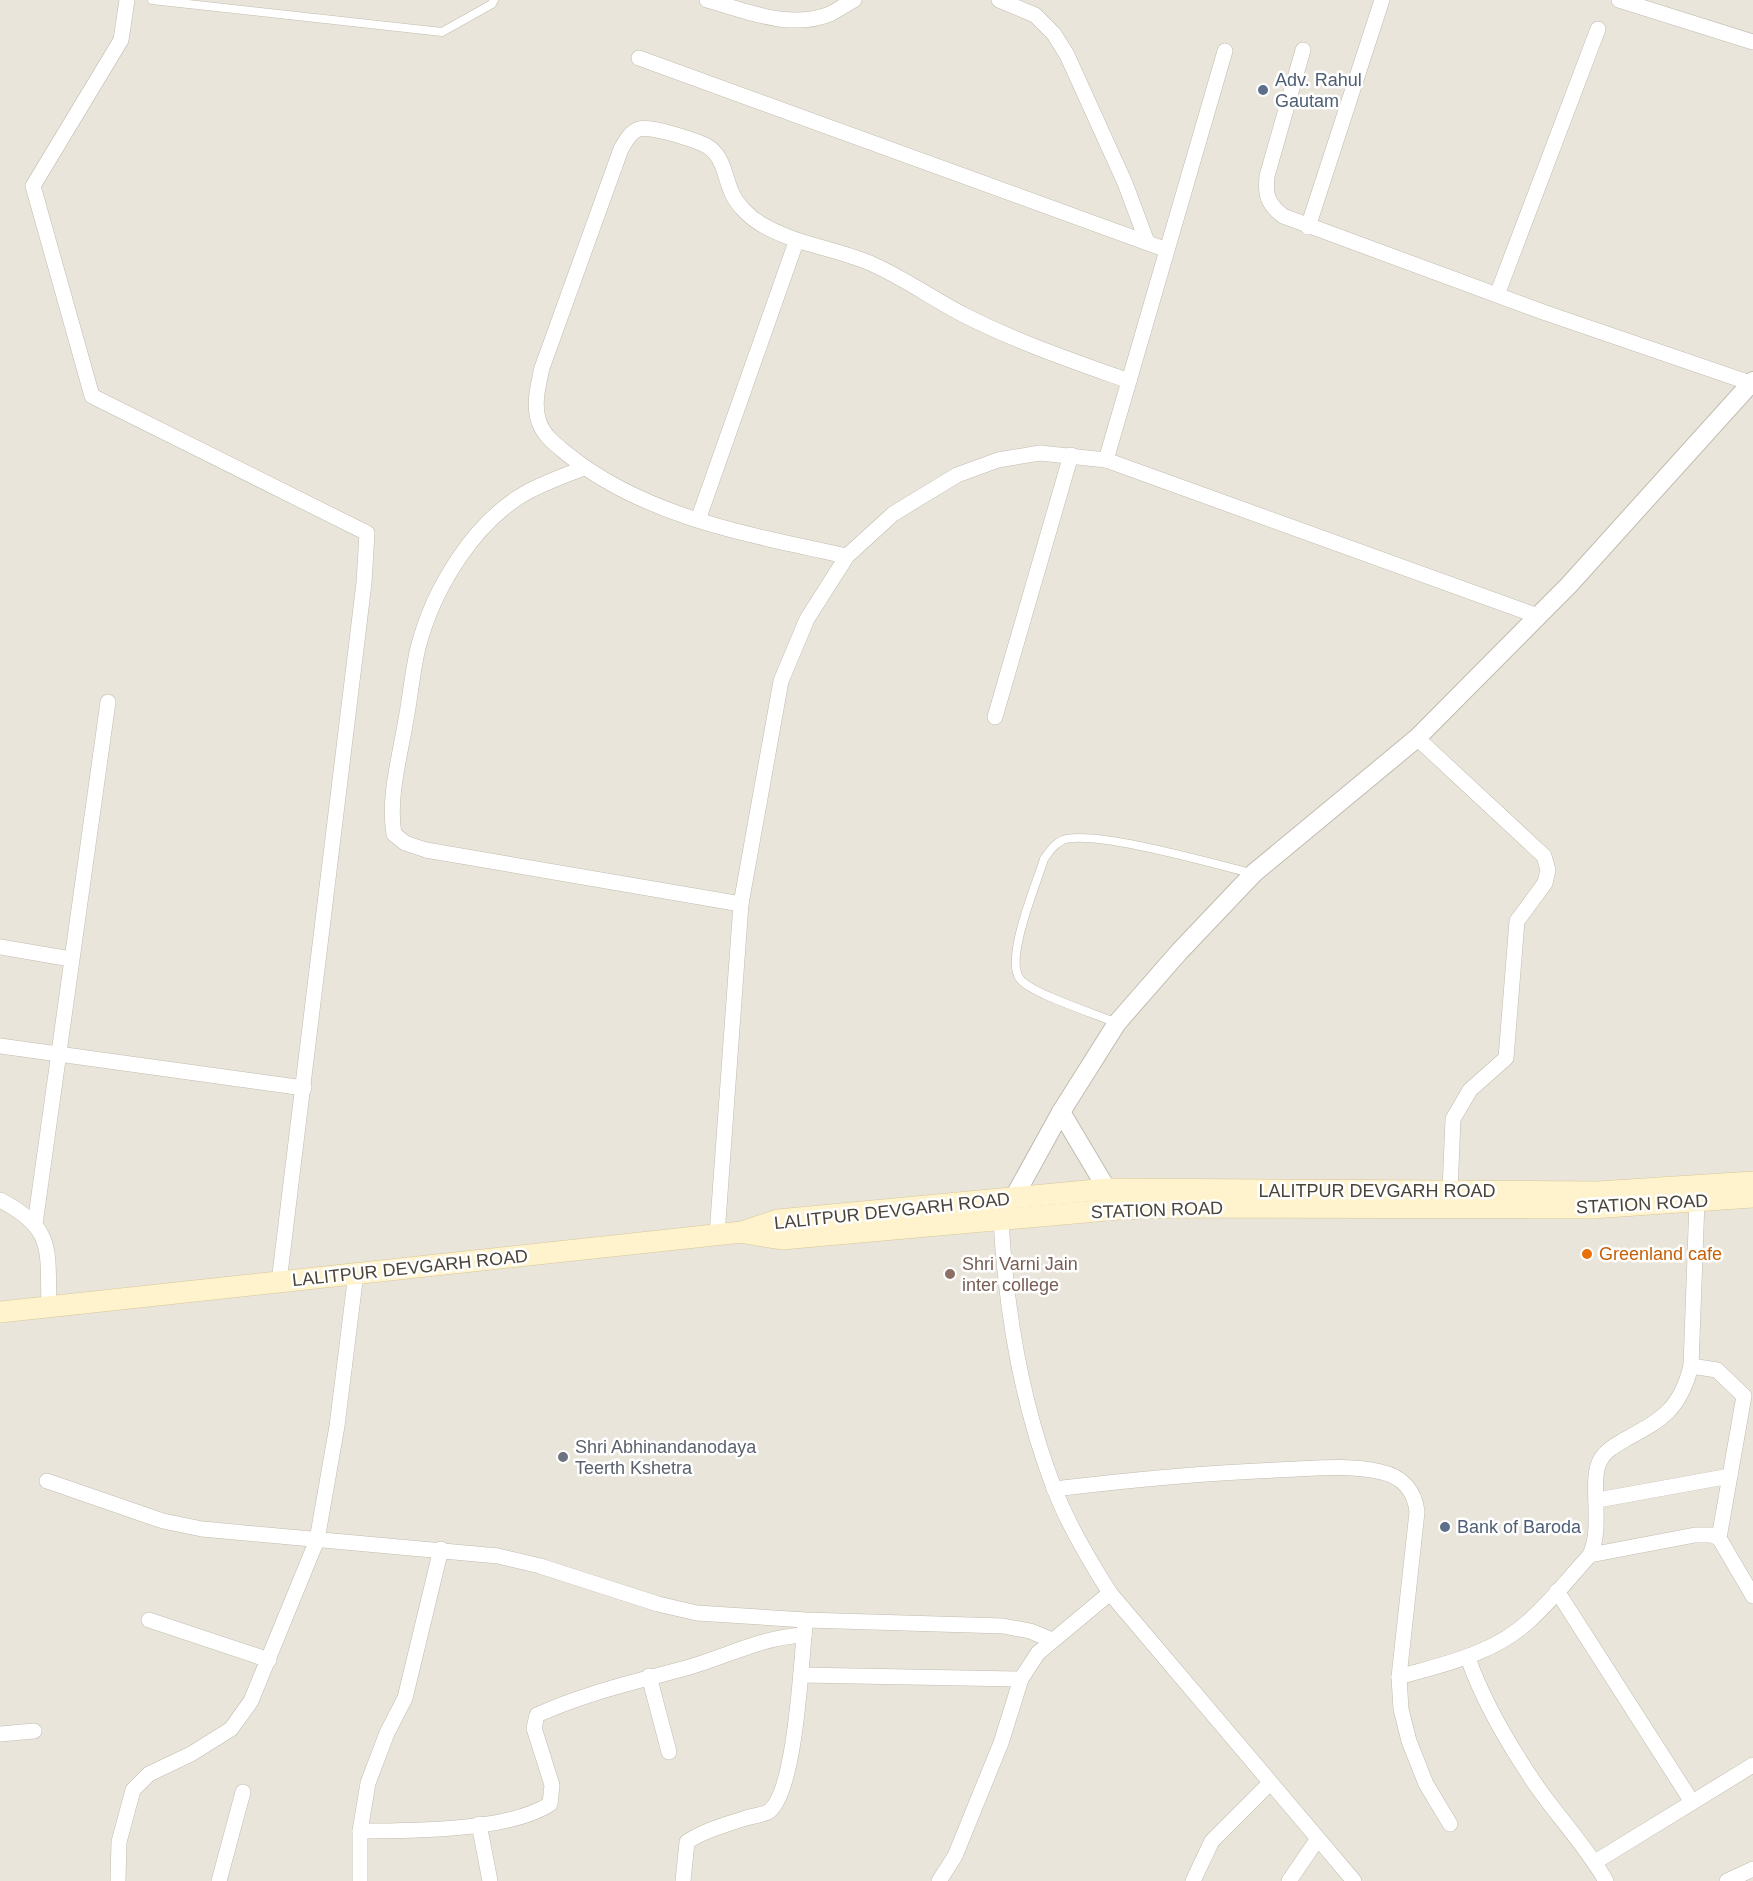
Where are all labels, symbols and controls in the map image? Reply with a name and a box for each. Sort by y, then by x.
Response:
place label: Adv. Rahul Gautam [1275,70,1362,111]
marker: Adv. Rahul Gautam [1256,83,1270,97]
street label: LALITPUR DEVGARH ROAD [1258,1181,1496,1201]
street label: LALITPUR DEVGARH ROAD [773,1189,1011,1233]
street label: STATION ROAD [1575,1191,1709,1217]
street label: STATION ROAD [1091,1198,1223,1222]
place label: Greenland cafe [1599,1244,1722,1264]
street label: LALITPUR DEVGARH ROAD [291,1246,529,1290]
marker: Greenland cafe [1580,1247,1594,1261]
place label: Shri Varni Jain inter college [962,1254,1078,1295]
marker: Shri Varni Jain inter college [943,1267,957,1281]
place label: Shri Abhinandanodaya Teerth Kshetra [575,1437,757,1478]
marker: Shri Abhinandanodaya Teerth Kshetra [556,1450,570,1464]
place label: Bank of Baroda [1457,1517,1582,1537]
marker: Bank of Baroda [1438,1520,1452,1534]

